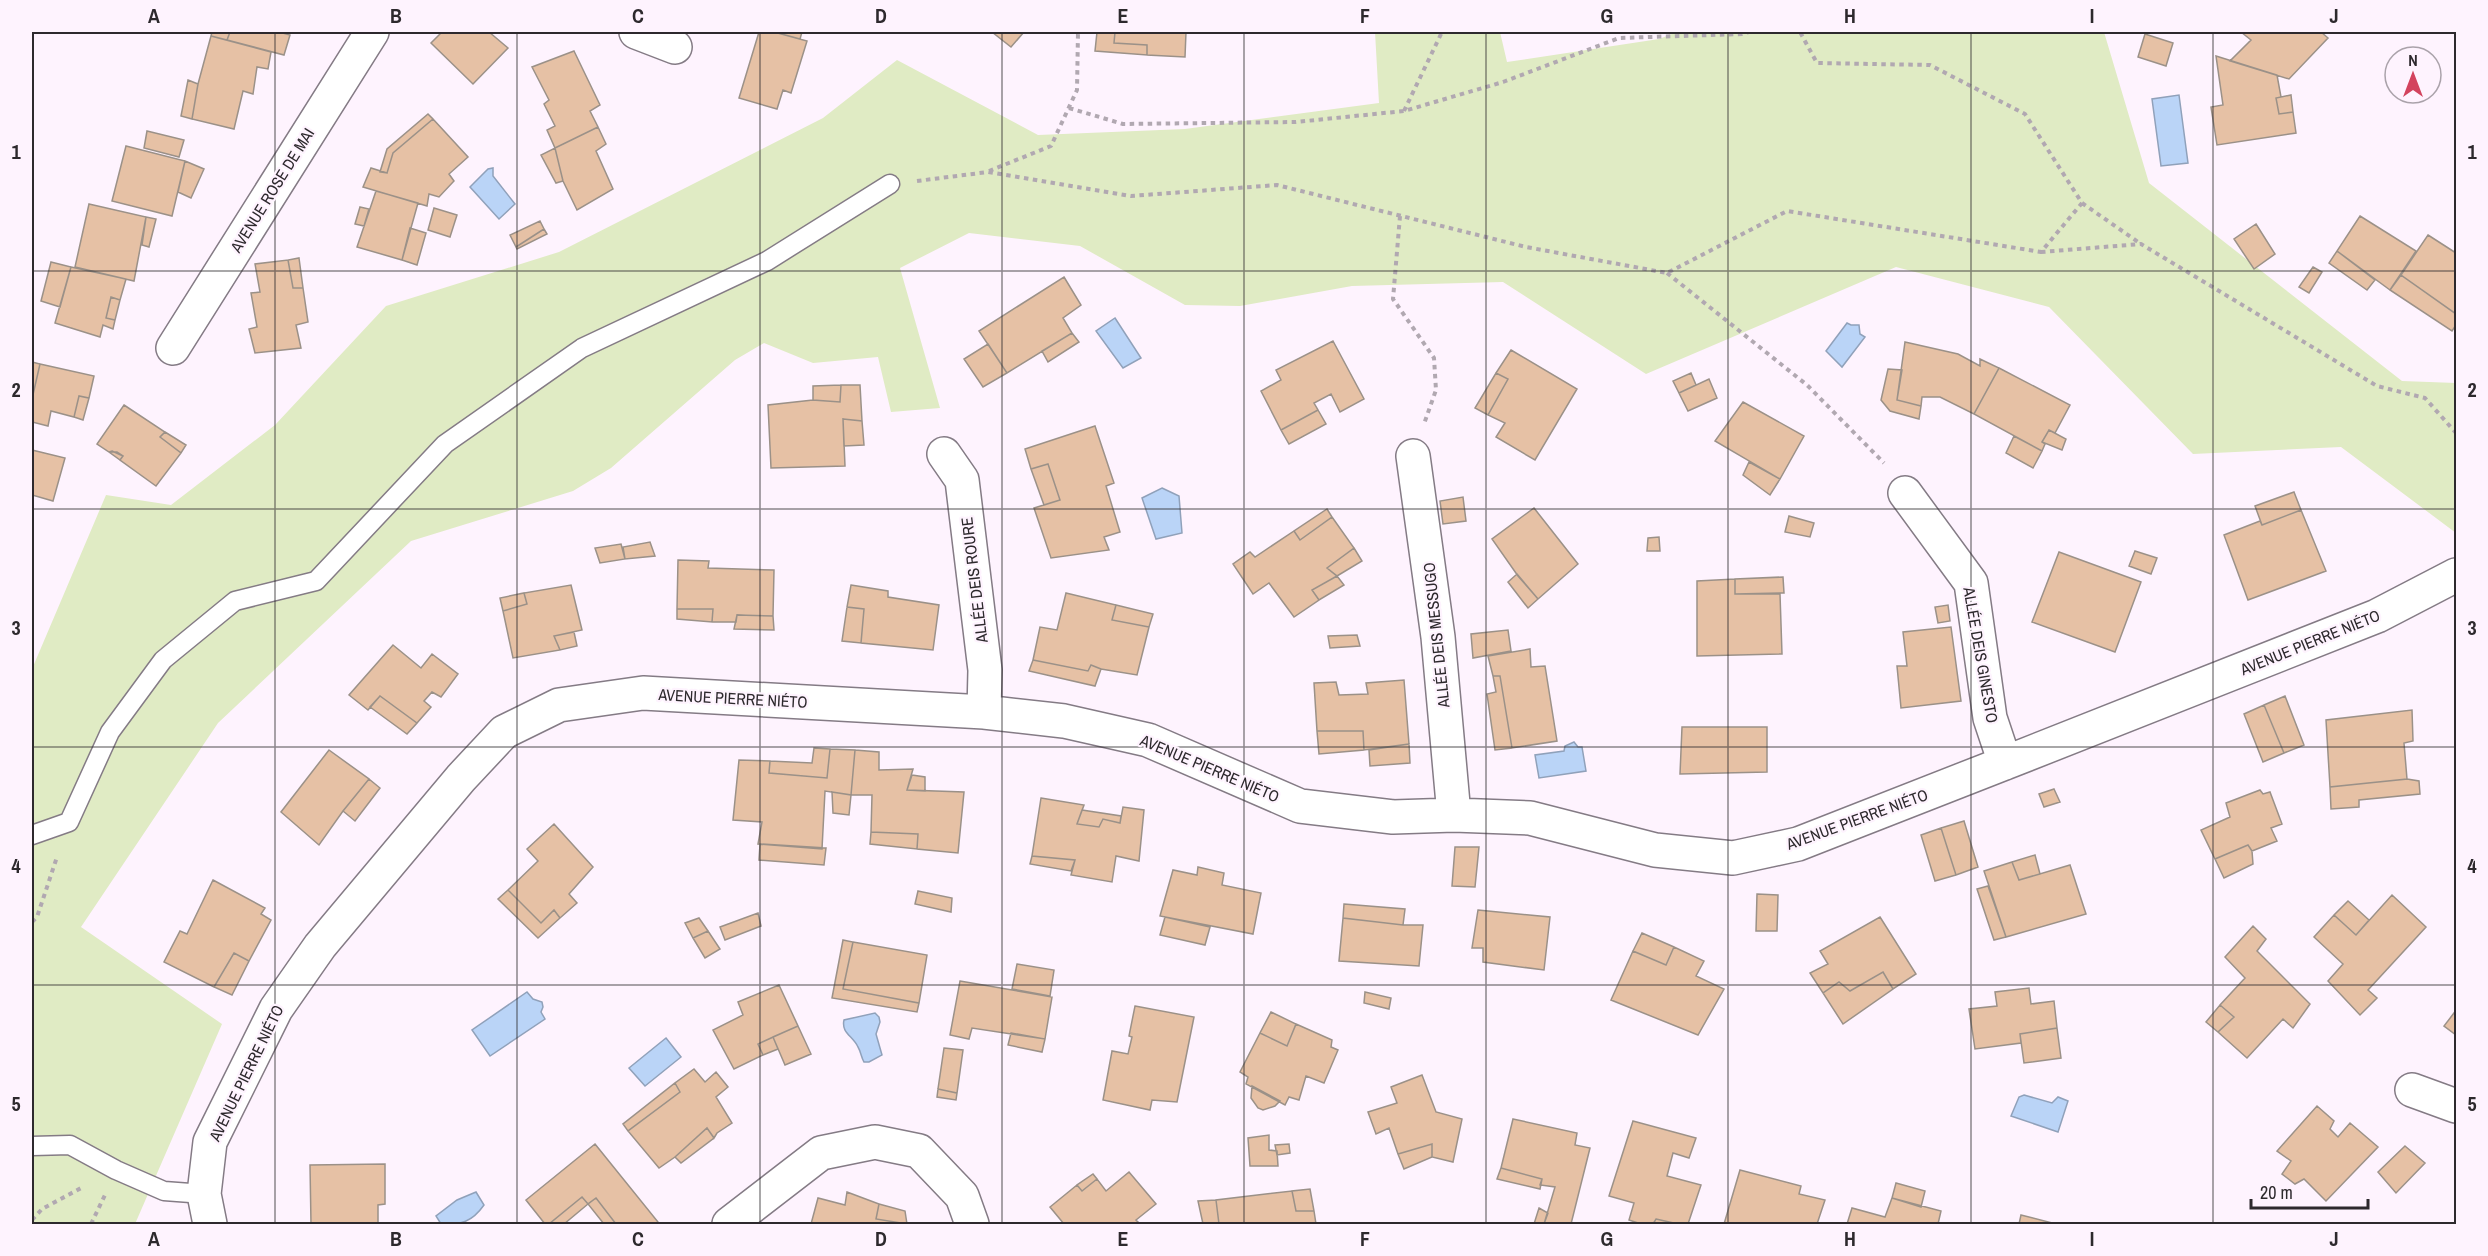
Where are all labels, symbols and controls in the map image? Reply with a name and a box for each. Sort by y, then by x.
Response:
text: A [148,2,160,29]
text: B [390,2,402,29]
text: C [632,2,644,29]
text: D [875,2,887,29]
text: E [1118,2,1129,29]
text: F [1360,2,1370,29]
text: G [1601,2,1613,29]
text: H [1844,2,1856,29]
text: I [2090,2,2094,29]
text: J [2329,2,2339,29]
north arrow [2383,45,2443,105]
text: N [2408,49,2418,71]
street label: AVENUE ROSE DE MAI [224,124,319,257]
text: 1 [11,138,21,165]
text: 1 [2467,138,2477,165]
text: 2 [11,376,21,403]
text: 2 [2467,376,2477,403]
street label: ALLÉE DEIS ROURE [955,516,993,645]
street label: ALLÉE DEIS MESSUGO [1417,561,1455,710]
street label: ALLÉE DEIS GINESTO [1958,584,2004,725]
street label: AVENUE PIERRE NIÉTO [2236,604,2383,680]
text: 3 [11,614,21,641]
text: 3 [2467,614,2477,641]
street label: AVENUE PIERRE NIÉTO [657,683,808,713]
street label: AVENUE PIERRE NIÉTO [1136,728,1283,807]
street label: AVENUE PIERRE NIÉTO [1782,783,1931,855]
text: 4 [11,852,21,879]
text: 4 [2467,852,2477,879]
street label: AVENUE PIERRE NIÉTO [203,1001,289,1146]
text: 5 [11,1090,21,1117]
text: 5 [2467,1090,2477,1117]
scale bar [2251,1172,2368,1210]
text: 20 m [2260,1180,2293,1205]
text: A [148,1225,160,1252]
text: B [390,1225,402,1252]
text: C [632,1225,644,1252]
text: D [875,1225,887,1252]
text: E [1118,1225,1129,1252]
text: F [1360,1225,1370,1252]
text: G [1601,1225,1613,1252]
text: H [1844,1225,1856,1252]
text: I [2090,1225,2094,1252]
text: J [2329,1225,2339,1252]

